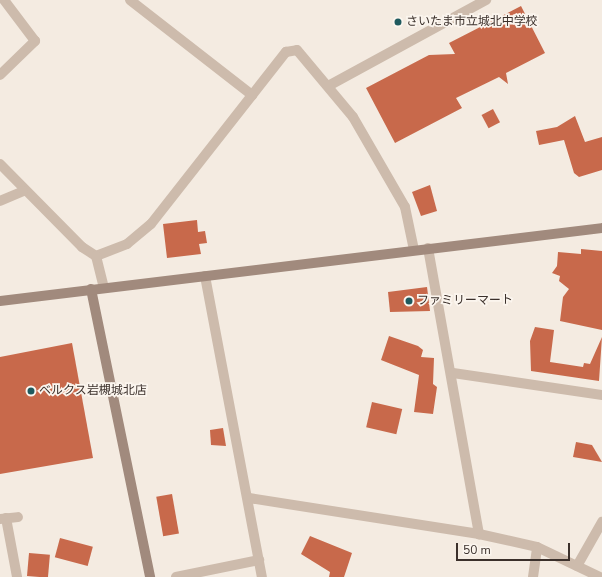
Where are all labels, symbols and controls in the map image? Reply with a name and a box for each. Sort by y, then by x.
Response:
place label: さいたま市立城北中学校 [406,15,538,29]
marker: さいたま市立城北中学校 [393,17,403,27]
place label: ファミリーマート [417,294,513,308]
marker: ファミリーマート [404,296,414,306]
place label: ベルクス岩槻城北店 [39,384,147,398]
marker: ベルクス岩槻城北店 [26,386,36,396]
scale bar [458,535,572,561]
text: 50 m [463,542,491,558]

